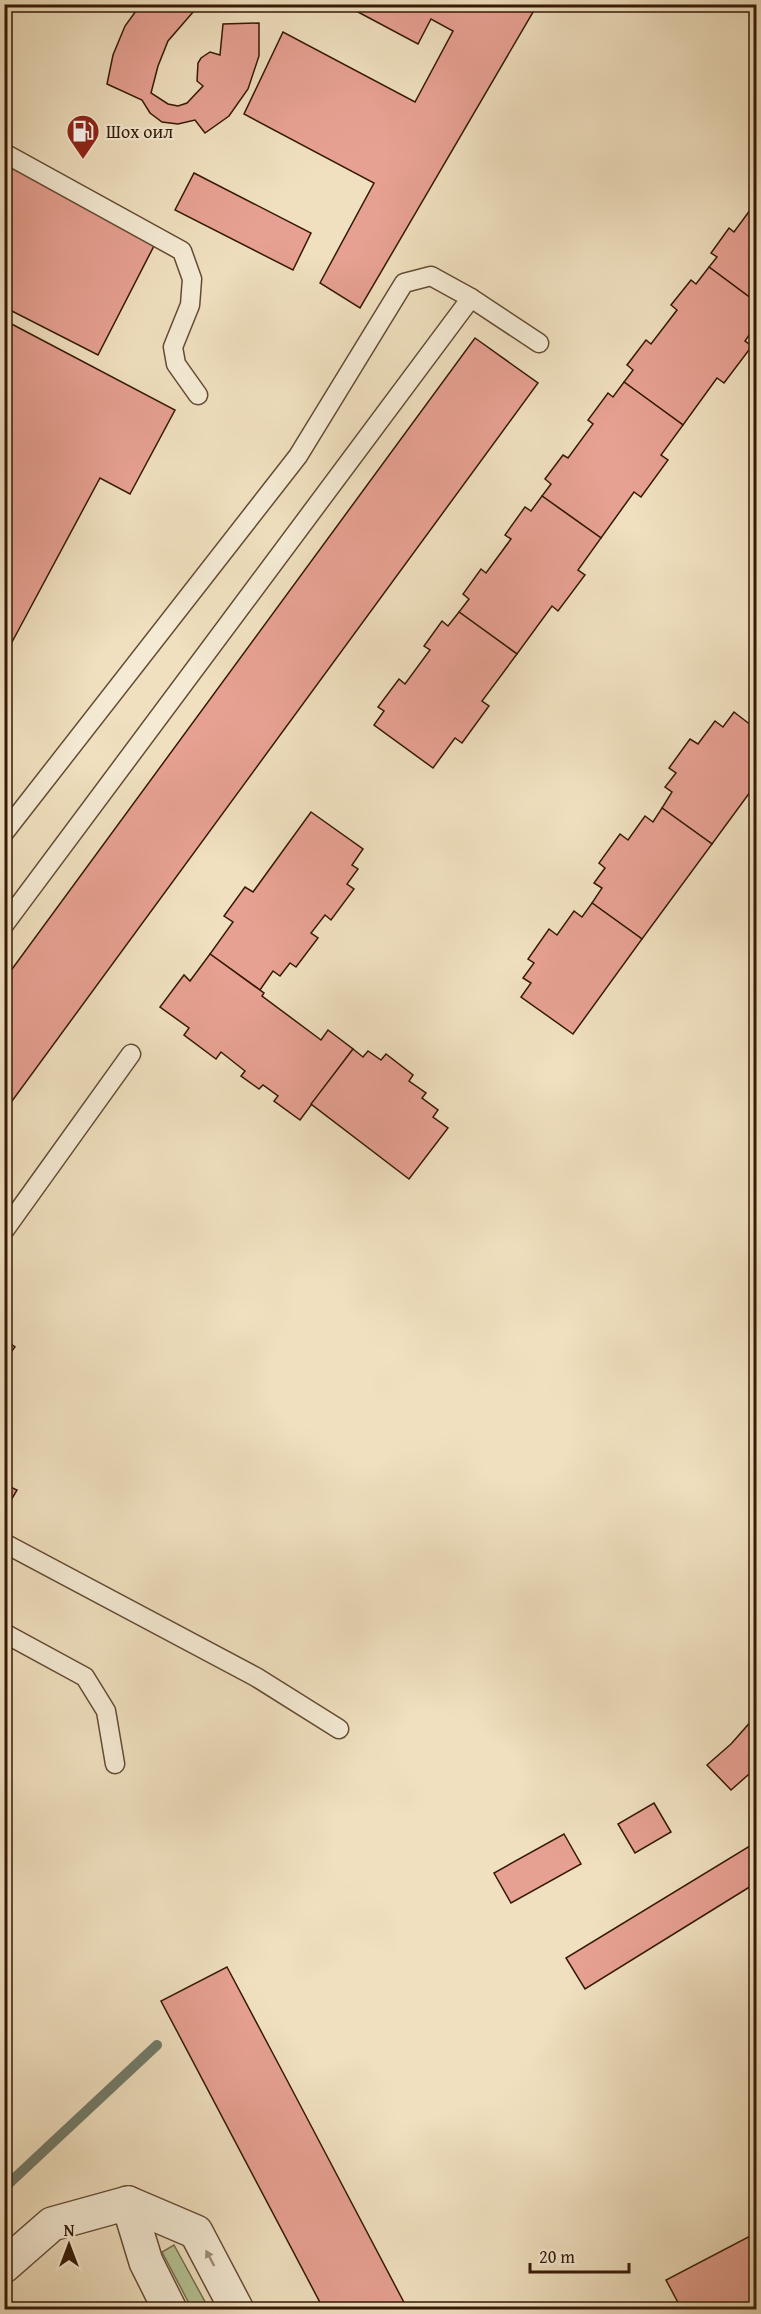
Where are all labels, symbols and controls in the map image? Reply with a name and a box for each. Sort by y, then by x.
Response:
fuel station icon: Шох оил [65,113,101,160]
place label: Шох оил [106,118,173,145]
north arrow [39,2215,99,2275]
text: N [64,2218,75,2242]
scale bar [530,2236,629,2274]
text: 20 m [539,2243,575,2270]
one-way arrow [205,2249,215,2266]

